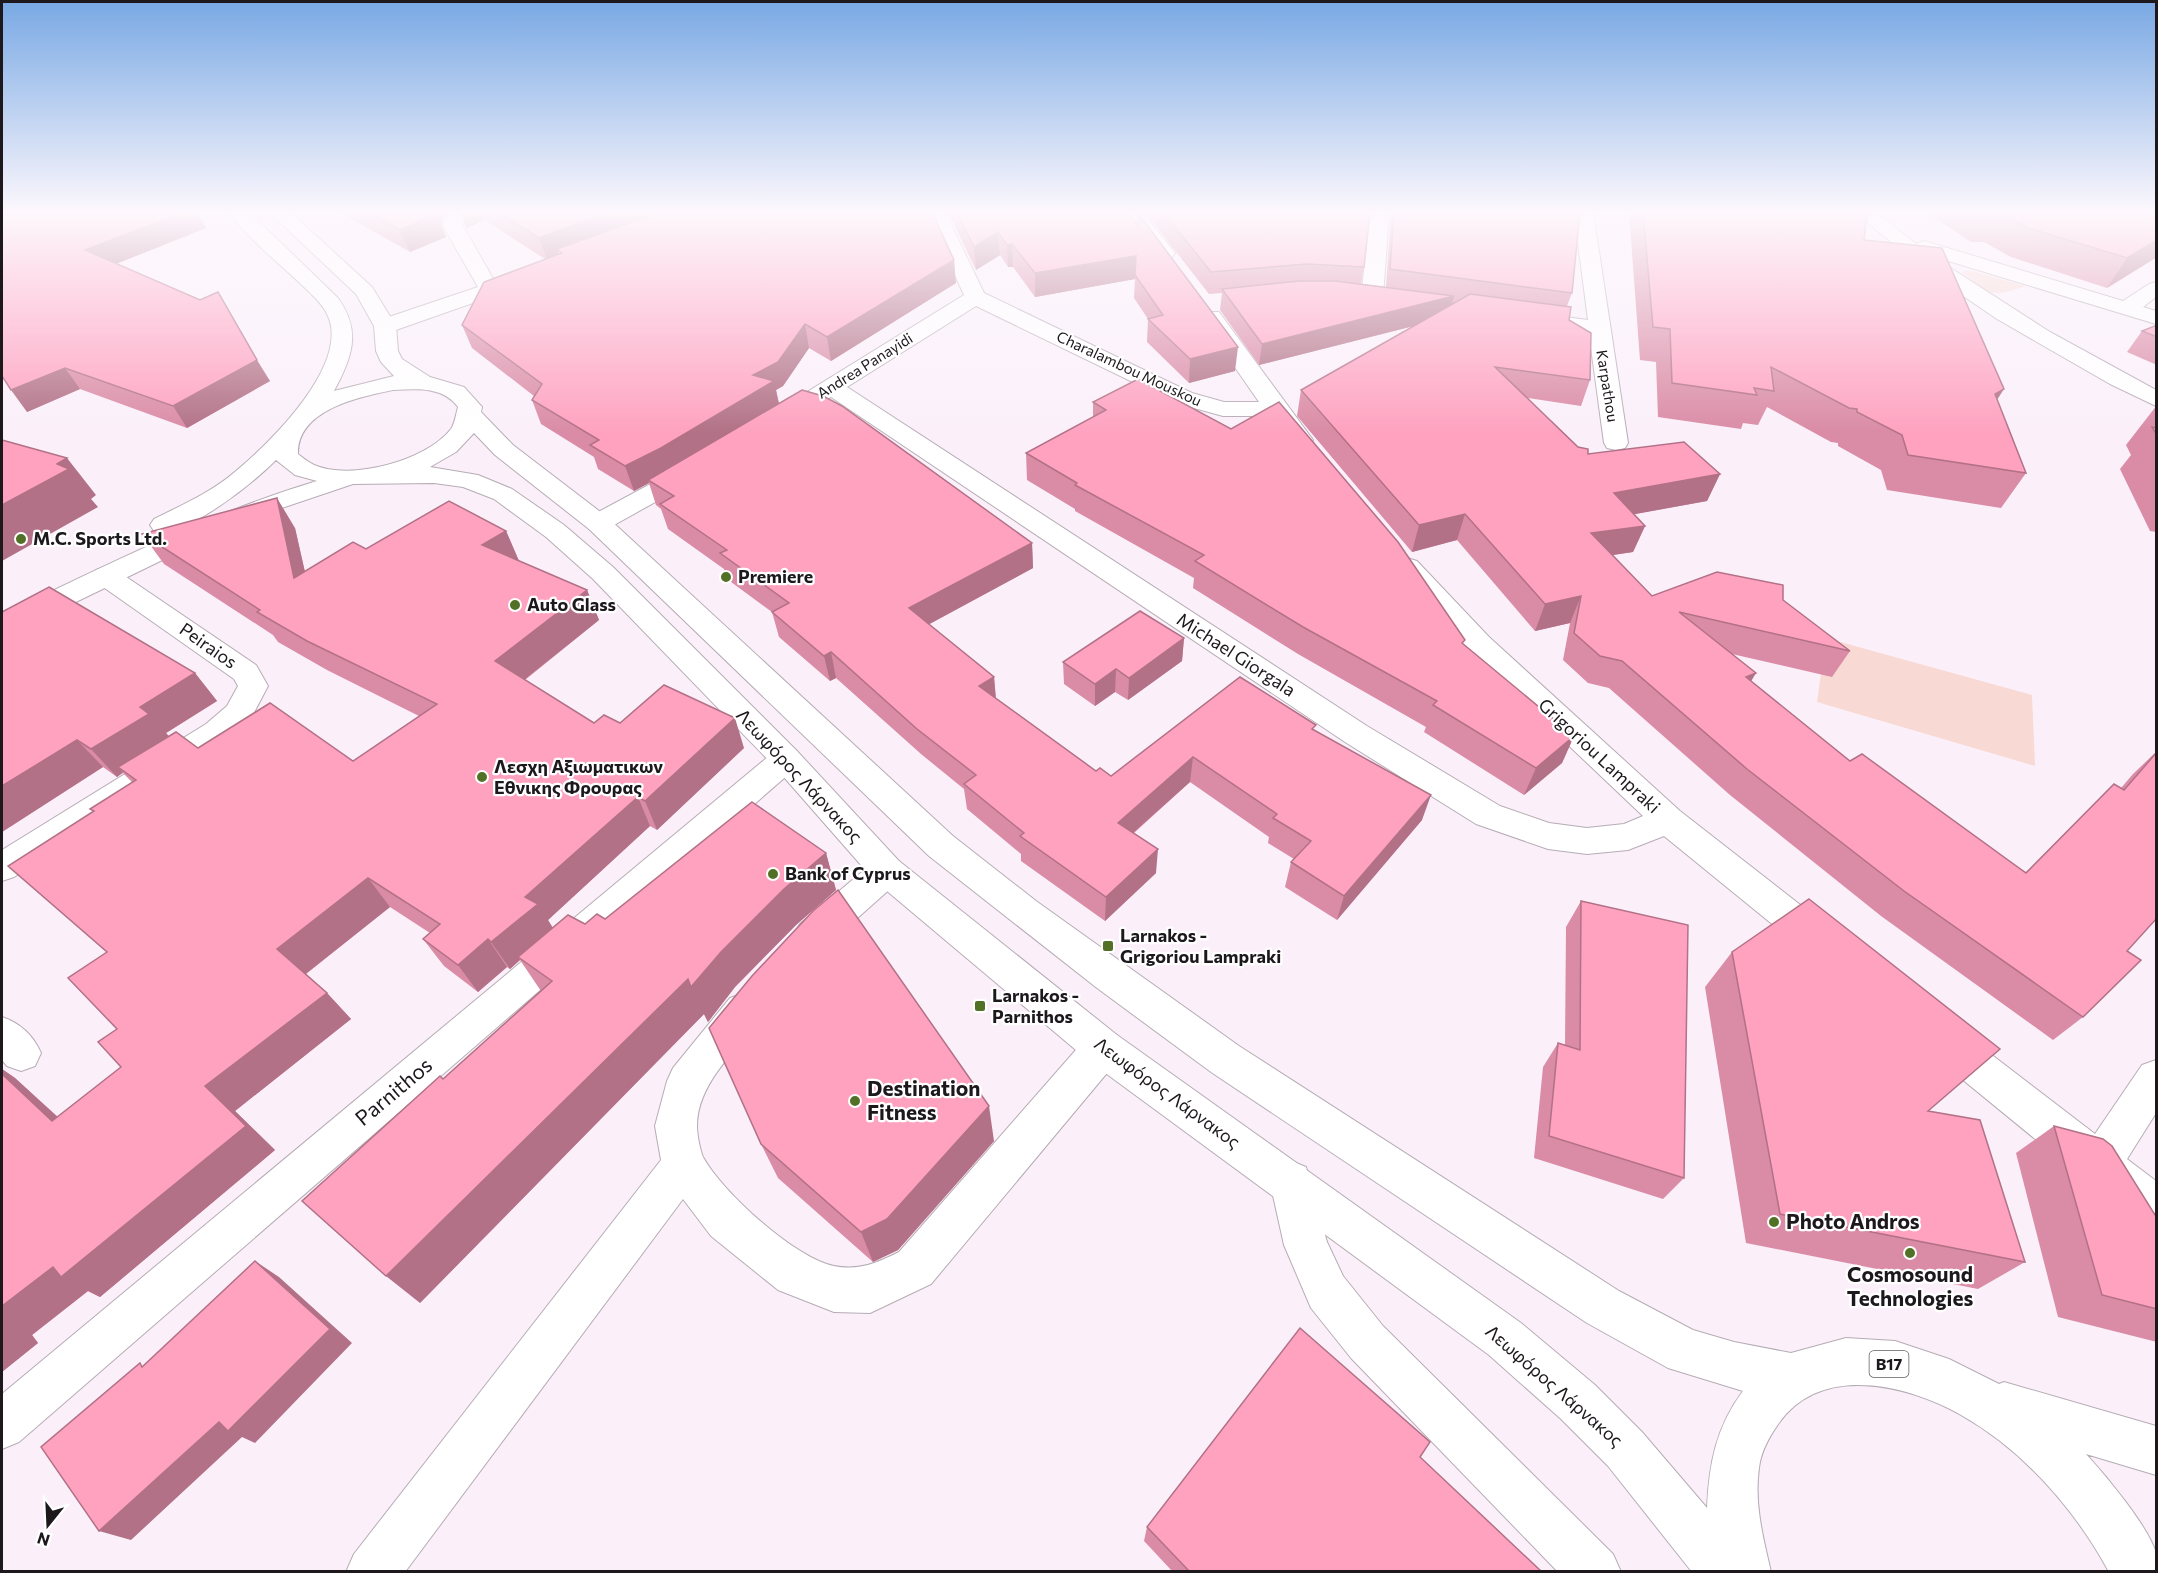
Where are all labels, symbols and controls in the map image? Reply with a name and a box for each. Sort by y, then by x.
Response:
street label: Charalambou Mouskou [1054,327,1205,410]
street label: Andrea Panayidi [813,328,916,402]
street label: Karpathou [1593,349,1623,423]
place label: M.C. Sports Ltd. [33,527,167,549]
marker: M.C. Sports Ltd. [14,532,28,546]
place label: Premiere [738,565,813,587]
marker: Premiere [719,570,733,584]
place label: Auto Glass [527,593,616,615]
marker: Auto Glass [508,598,522,612]
street label: Michael Giorgala [1173,608,1300,701]
street label: Peiraios [176,618,241,673]
street label: Grigoriou Lampraki [1534,693,1665,817]
street label: Λεωφόρος Λάρνακος [732,704,867,847]
place label: Λεσχη Αξιωματικων Εθνικης Φρουρας [494,755,663,798]
marker: Λεσχη Αξιωματικων Εθνικης Φρουρας [475,770,489,784]
place label: Bank of Cyprus [785,862,911,884]
marker: Bank of Cyprus [766,867,780,881]
place label: Larnakos - Grigoriou Lampraki [1120,924,1281,967]
marker: Larnakos - Grigoriou Lampraki [1101,939,1115,953]
place label: Larnakos - Parnithos [992,984,1079,1027]
marker: Larnakos - Parnithos [973,999,987,1013]
street label: Λεωφόρος Λάρνακος [1090,1032,1245,1153]
street label: Parnithos [350,1052,437,1130]
place label: Destination Fitness [867,1075,980,1124]
marker: Destination Fitness [848,1094,862,1108]
place label: Photo Andros [1786,1208,1920,1233]
marker: Photo Andros [1767,1215,1781,1229]
marker: Cosmosound Technologies [1903,1246,1917,1260]
place label: Cosmosound Technologies [1847,1261,1973,1310]
street label: Λεωφόρος Λάρνακος [1481,1320,1628,1451]
road number: B17 [1870,1351,1908,1377]
north arrow [18,1495,78,1555]
text: N [35,1529,52,1551]

